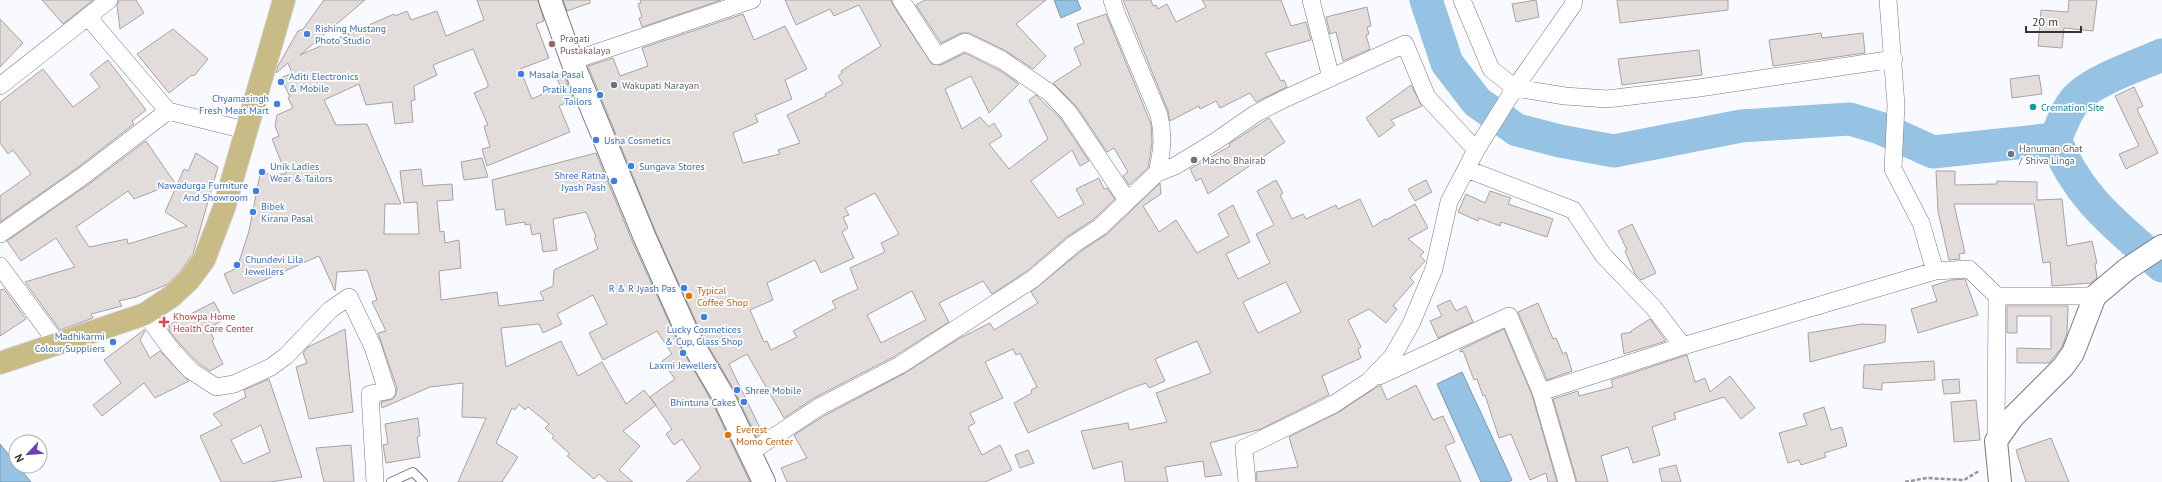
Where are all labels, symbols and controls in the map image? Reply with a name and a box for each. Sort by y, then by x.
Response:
scale bar [2026,8,2081,34]
text: 20 m [2032,14,2058,29]
place label: Rishing Mustang Photo Studio [315,22,386,47]
marker: Rishing Mustang Photo Studio [302,29,312,39]
place label: Pragati Pustakalaya [560,32,610,57]
marker: Pragati Pustakalaya [547,39,557,49]
place label: Masala Pasal [529,68,584,81]
marker: Masala Pasal [516,69,526,79]
place label: Aditi Electronics & Mobile [289,70,358,95]
marker: Aditi Electronics & Mobile [276,77,286,87]
place label: Wakupati Narayan [622,79,699,92]
marker: Wakupati Narayan [609,80,619,90]
place label: Pratik Jeans Tailors [543,83,592,108]
marker: Pratik Jeans Tailors [595,90,605,100]
place label: Chyamasingh Fresh Meat Mart [199,92,270,117]
marker: Chyamasingh Fresh Meat Mart [272,99,282,109]
place label: Cremation Site [2041,101,2104,114]
marker: Cremation Site [2028,102,2038,112]
place label: Usha Cosmetics [604,134,671,147]
marker: Usha Cosmetics [591,135,601,145]
place label: Hanuman Ghat / Shiva Linga [2018,142,2083,167]
marker: Hanuman Ghat / Shiva Linga [2006,149,2016,159]
place label: Macho Bhairab [1202,154,1266,167]
marker: Macho Bhairab [1189,155,1199,165]
place label: Unik Ladies Wear & Tailors [270,160,333,185]
place label: Sungava Stores [639,160,705,173]
marker: Sungava Stores [626,161,636,171]
marker: Unik Ladies Wear & Tailors [257,167,267,177]
place label: Shree Ratna Jyash Pash [554,169,606,194]
marker: Shree Ratna Jyash Pash [609,176,619,186]
place label: Nawadurga Furniture And Showroom [157,179,248,204]
marker: Nawadurga Furniture And Showroom [251,186,261,196]
place label: Bibek Kirana Pasal [261,200,314,225]
marker: Bibek Kirana Pasal [248,207,258,217]
place label: Chundevi Lila Jewellers [244,253,303,278]
marker: Chundevi Lila Jewellers [232,260,242,270]
place label: R & R Jyash Pas [609,282,676,295]
marker: R & R Jyash Pas [679,283,689,293]
place label: Typical Coffee Shop [697,284,748,309]
marker: Typical Coffee Shop [684,291,694,301]
place label: Khowpa Home Health Care Center [173,310,254,335]
marker: Lucky Cosmetices & Cup, Glass Shop [699,312,709,322]
marker: Khowpa Home Health Care Center [158,316,170,328]
place label: Lucky Cosmetices & Cup, Glass Shop [665,323,743,348]
place label: Madhikarmi Colour Suppliers [35,330,105,355]
marker: Madhikarmi Colour Suppliers [108,337,118,347]
marker: Laxmi Jewellers [678,348,688,358]
place label: Laxmi Jewellers [649,359,717,372]
place label: Shree Mobile [745,384,801,397]
marker: Shree Mobile [732,385,742,395]
place label: Bhintuna Cakes [670,396,736,409]
marker: Bhintuna Cakes [739,397,749,407]
place label: Everest Momo Center [736,423,794,448]
marker: Everest Momo Center [723,430,733,440]
north arrow [8,434,48,474]
text: N [11,452,27,465]

